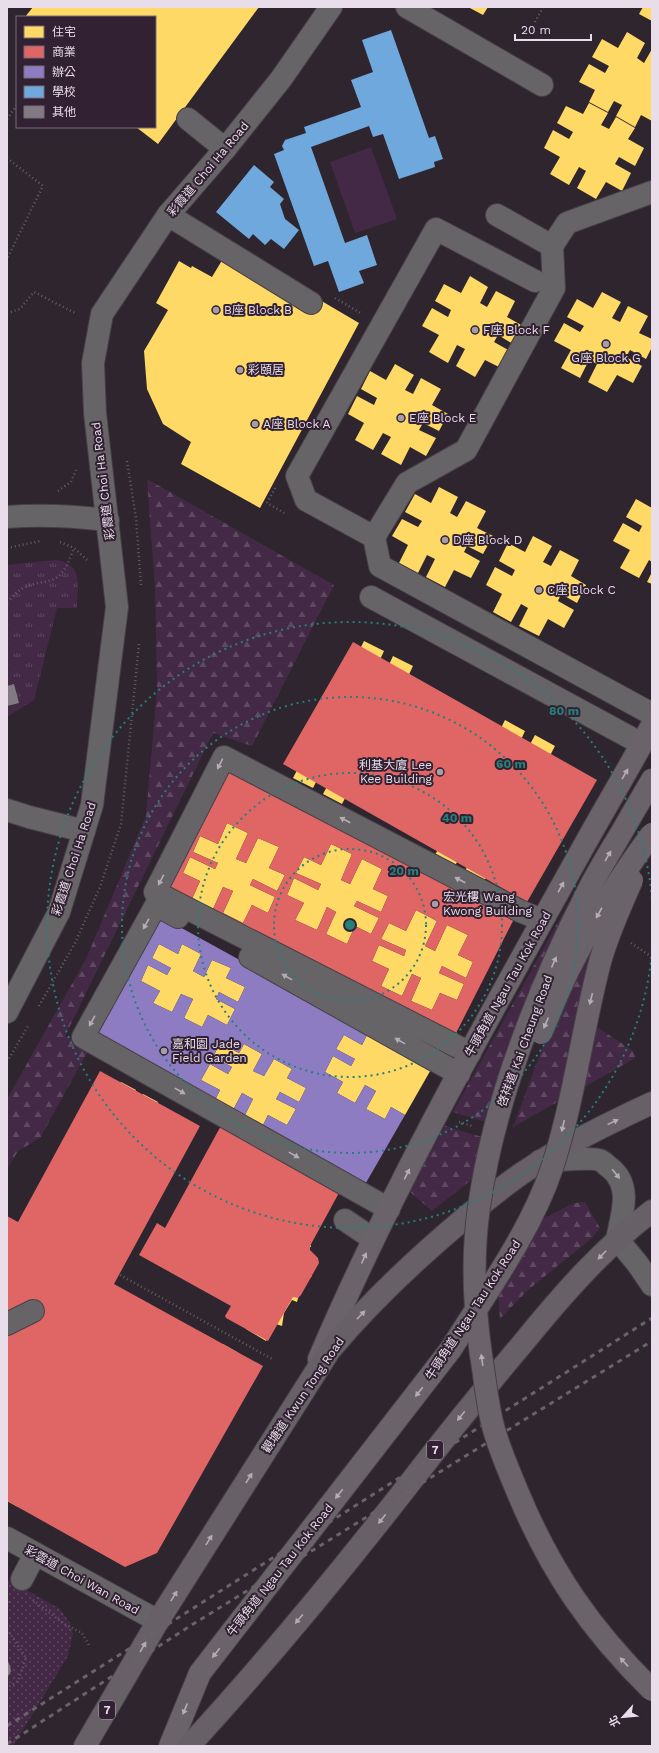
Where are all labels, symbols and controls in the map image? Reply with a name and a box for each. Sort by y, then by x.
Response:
legend [16,16,156,128]
scale bar [515,16,591,42]
text: 20 m [521,23,551,37]
text: 住宅 [52,25,76,39]
text: 商業 [52,45,76,59]
text: 辦公 [52,65,76,79]
text: 學校 [52,85,76,99]
text: 其他 [52,105,76,119]
street label: 彩霞道 Choi Ha Road [164,119,252,219]
place label: B座 Block B [224,303,292,317]
marker: B座 Block B [211,305,221,315]
place label: F座 Block F [483,323,550,337]
marker: F座 Block F [470,325,480,335]
marker: G座 Block G [601,339,611,349]
place label: G座 Block G [571,351,641,365]
place label: 彩頤居 [248,363,284,377]
marker: 彩頤居 [235,365,245,375]
place label: E座 Block E [409,411,477,425]
marker: E座 Block E [396,413,406,423]
place label: A座 Block A [263,417,331,431]
marker: A座 Block A [250,419,260,429]
street label: 彩霞道 Choi Ha Road [89,421,117,541]
place label: D座 Block D [453,533,522,547]
marker: D座 Block D [440,535,450,545]
place label: C座 Block C [547,583,616,597]
marker: C座 Block C [534,585,544,595]
text: 80 m [549,704,579,718]
text: 60 m [496,757,526,771]
one-way arrow [217,758,224,770]
place label: 利基大廈 Lee Kee Building [359,758,433,786]
marker: 利基大廈 Lee Kee Building [435,767,445,777]
one-way arrow [621,768,628,780]
street label: 彩霞道 Choi Ha Road [49,800,99,918]
text: 40 m [442,811,472,825]
one-way arrow [339,817,351,823]
one-way arrow [605,850,612,862]
text: 20 m [389,864,419,878]
one-way arrow [158,874,164,886]
one-way arrow [454,877,466,883]
one-way arrow [558,881,564,893]
place label: 宏光樓 Wang Kwong Building [443,890,533,918]
marker: 宏光樓 Wang Kwong Building [430,899,440,909]
one-way arrow [596,907,603,919]
street label: 牛頭角道 Ngau Tau Kok Road [462,909,554,1059]
one-way arrow [142,918,149,930]
centre of rings [343,918,357,932]
one-way arrow [552,956,558,968]
street label: 啓祥道 Kai Cheung Road [495,973,555,1109]
one-way arrow [281,974,293,981]
one-way arrow [588,993,594,1005]
one-way arrow [89,1015,96,1027]
one-way arrow [543,1017,549,1028]
place label: 嘉和園 Jade Field Garden [172,1037,247,1065]
one-way arrow [394,1038,406,1044]
marker: 嘉和園 Jade Field Garden [159,1046,169,1056]
one-way arrow [174,1088,186,1095]
one-way arrow [607,1118,619,1125]
one-way arrow [560,1120,566,1132]
one-way arrow [288,1151,300,1158]
one-way arrow [403,1168,410,1180]
one-way arrow [611,1169,620,1179]
street label: 牛頭角道 Ngau Tau Kok Road [422,1237,524,1383]
one-way arrow [597,1250,607,1260]
one-way arrow [361,1253,367,1264]
one-way arrow [356,1310,366,1320]
street label: 觀塘道 Kwun Tong Road [259,1335,347,1455]
one-way arrow [479,1354,485,1366]
one-way arrow [415,1386,424,1397]
one-way arrow [457,1411,466,1422]
road number: 7 [427,1441,443,1459]
one-way arrow [245,1472,252,1483]
one-way arrow [335,1489,343,1500]
street label: 牛頭角道 Ngau Tau Kok Road [224,1501,336,1639]
one-way arrow [378,1514,386,1524]
one-way arrow [205,1535,213,1545]
street label: 彩雲道 Choi Wan Road [22,1543,142,1617]
one-way arrow [171,1590,178,1602]
one-way arrow [295,1614,304,1625]
one-way arrow [139,1641,146,1653]
one-way arrow [212,1647,220,1658]
one-way arrow [620,1657,629,1667]
north arrow [603,1697,643,1737]
road number: 7 [99,1701,115,1719]
one-way arrow [182,1704,188,1715]
text: 北 [606,1713,623,1729]

